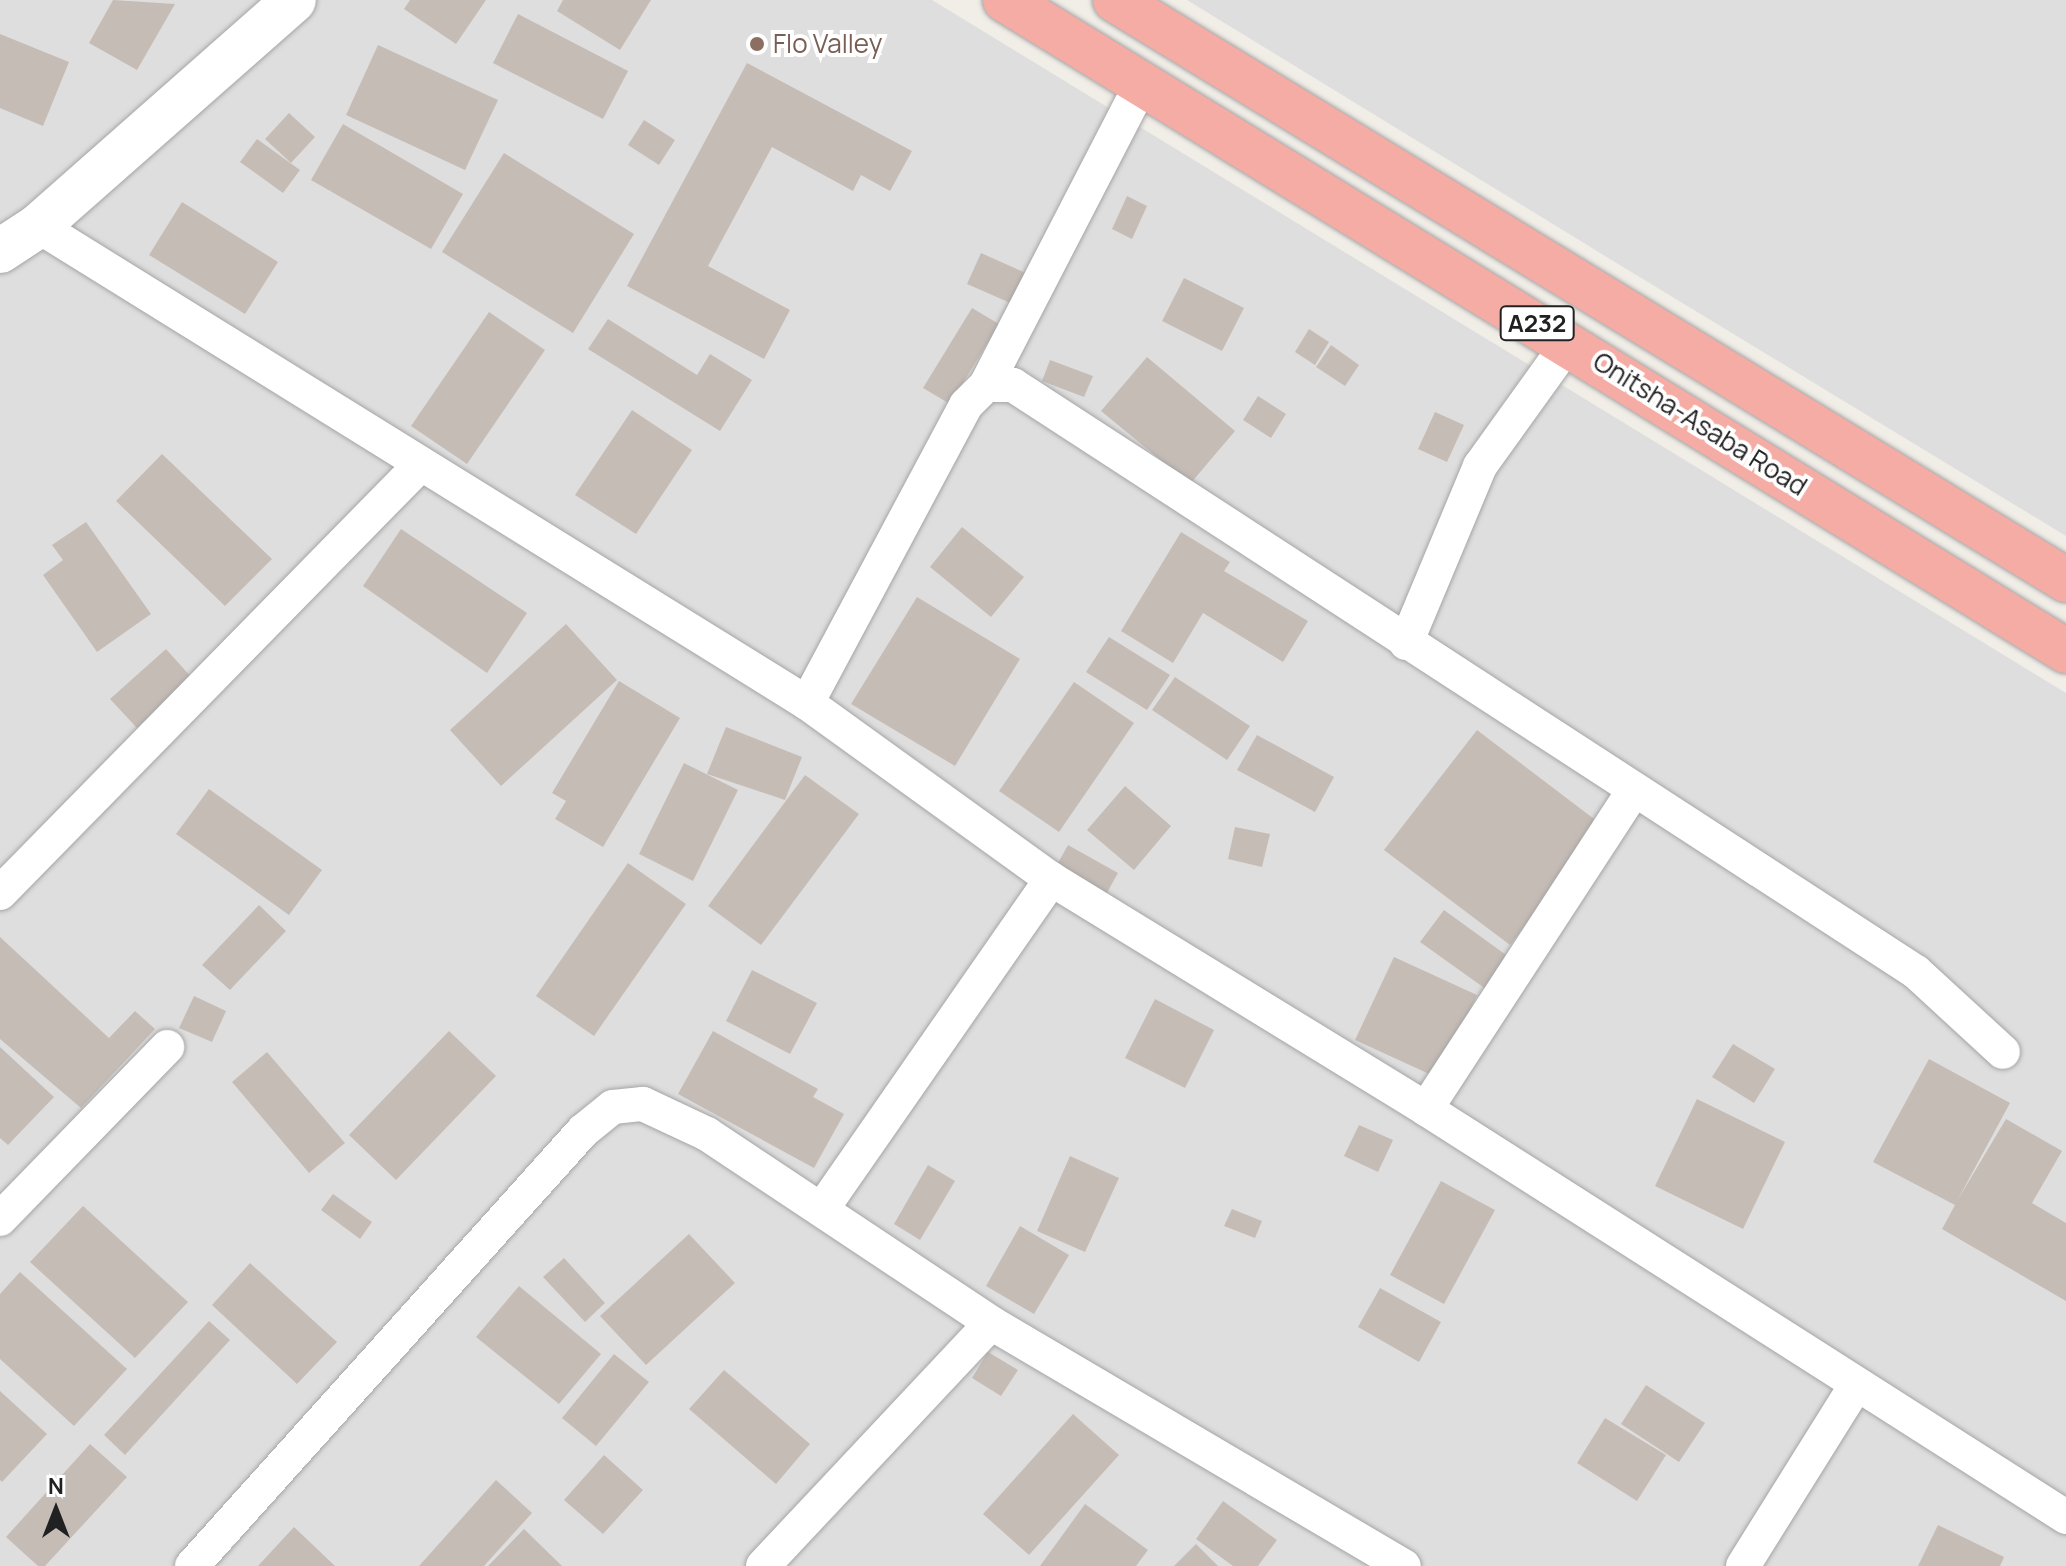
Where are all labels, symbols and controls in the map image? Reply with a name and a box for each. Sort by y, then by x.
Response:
place label: Flo Valley [773,28,882,60]
marker: Flo Valley [748,35,766,53]
road number: A232 [1499,303,1575,343]
street label: Onitsha-Asaba Road [1587,346,1813,502]
north arrow [16,1470,96,1550]
text: N [48,1471,64,1501]

